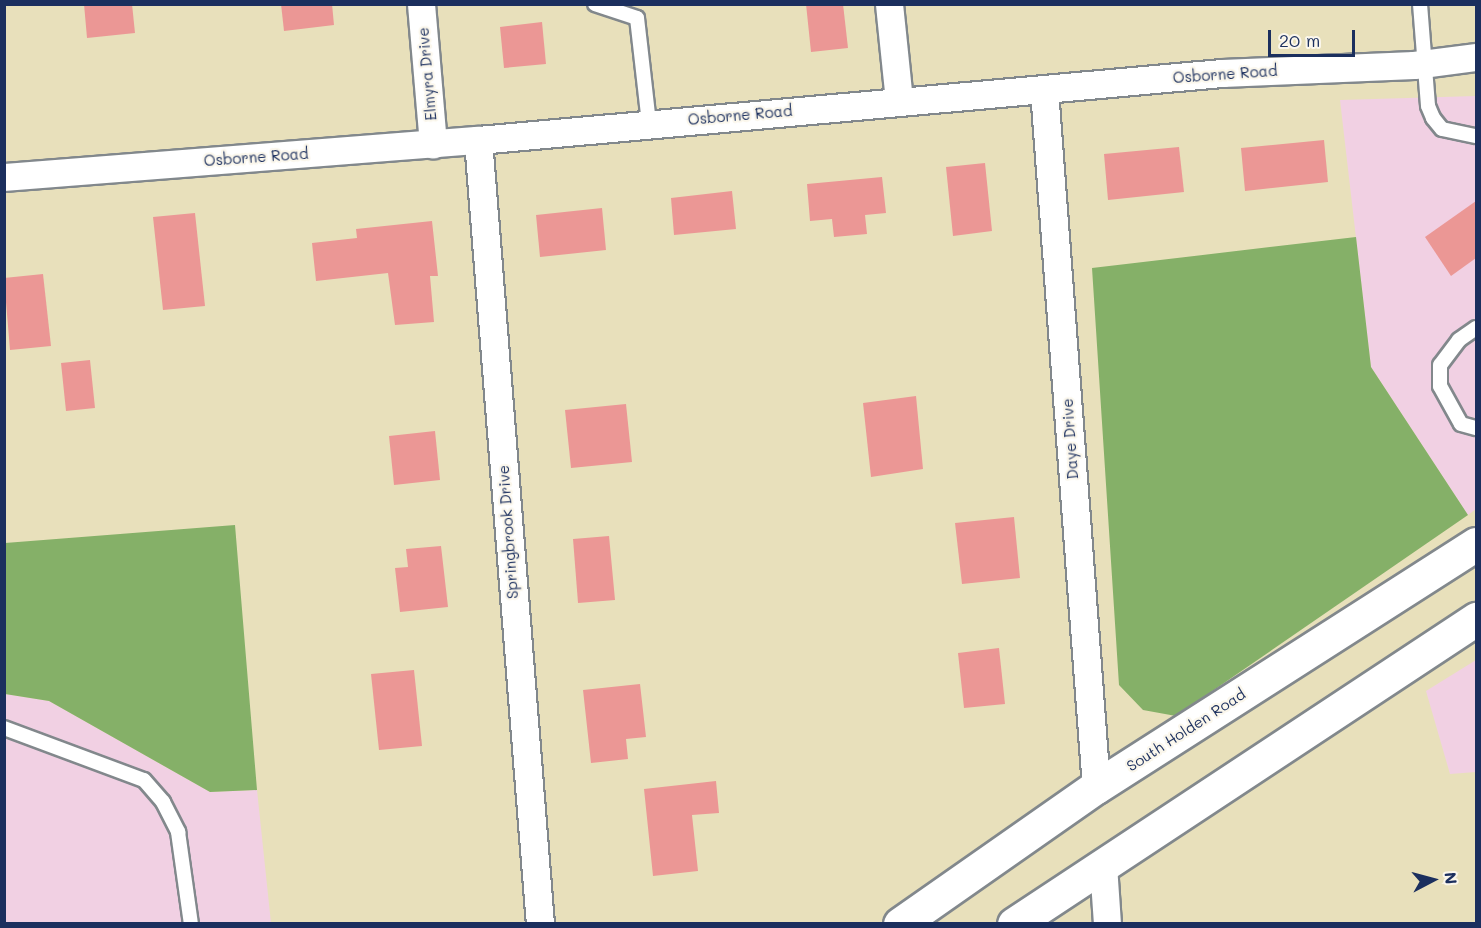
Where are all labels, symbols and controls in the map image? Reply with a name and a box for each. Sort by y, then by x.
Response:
scale bar [1271,18,1358,56]
street label: Elmyra Drive [414,27,440,121]
text: 20 m [1279,28,1320,52]
street label: Osborne Road [1172,61,1278,87]
street label: Osborne Road [687,101,793,129]
street label: Osborne Road [203,144,309,170]
street label: Daye Drive [1058,398,1082,480]
street label: Springbrook Drive [494,464,522,600]
street label: South Holden Road [1123,685,1249,775]
north arrow [1403,850,1463,910]
text: N [1440,871,1462,885]

